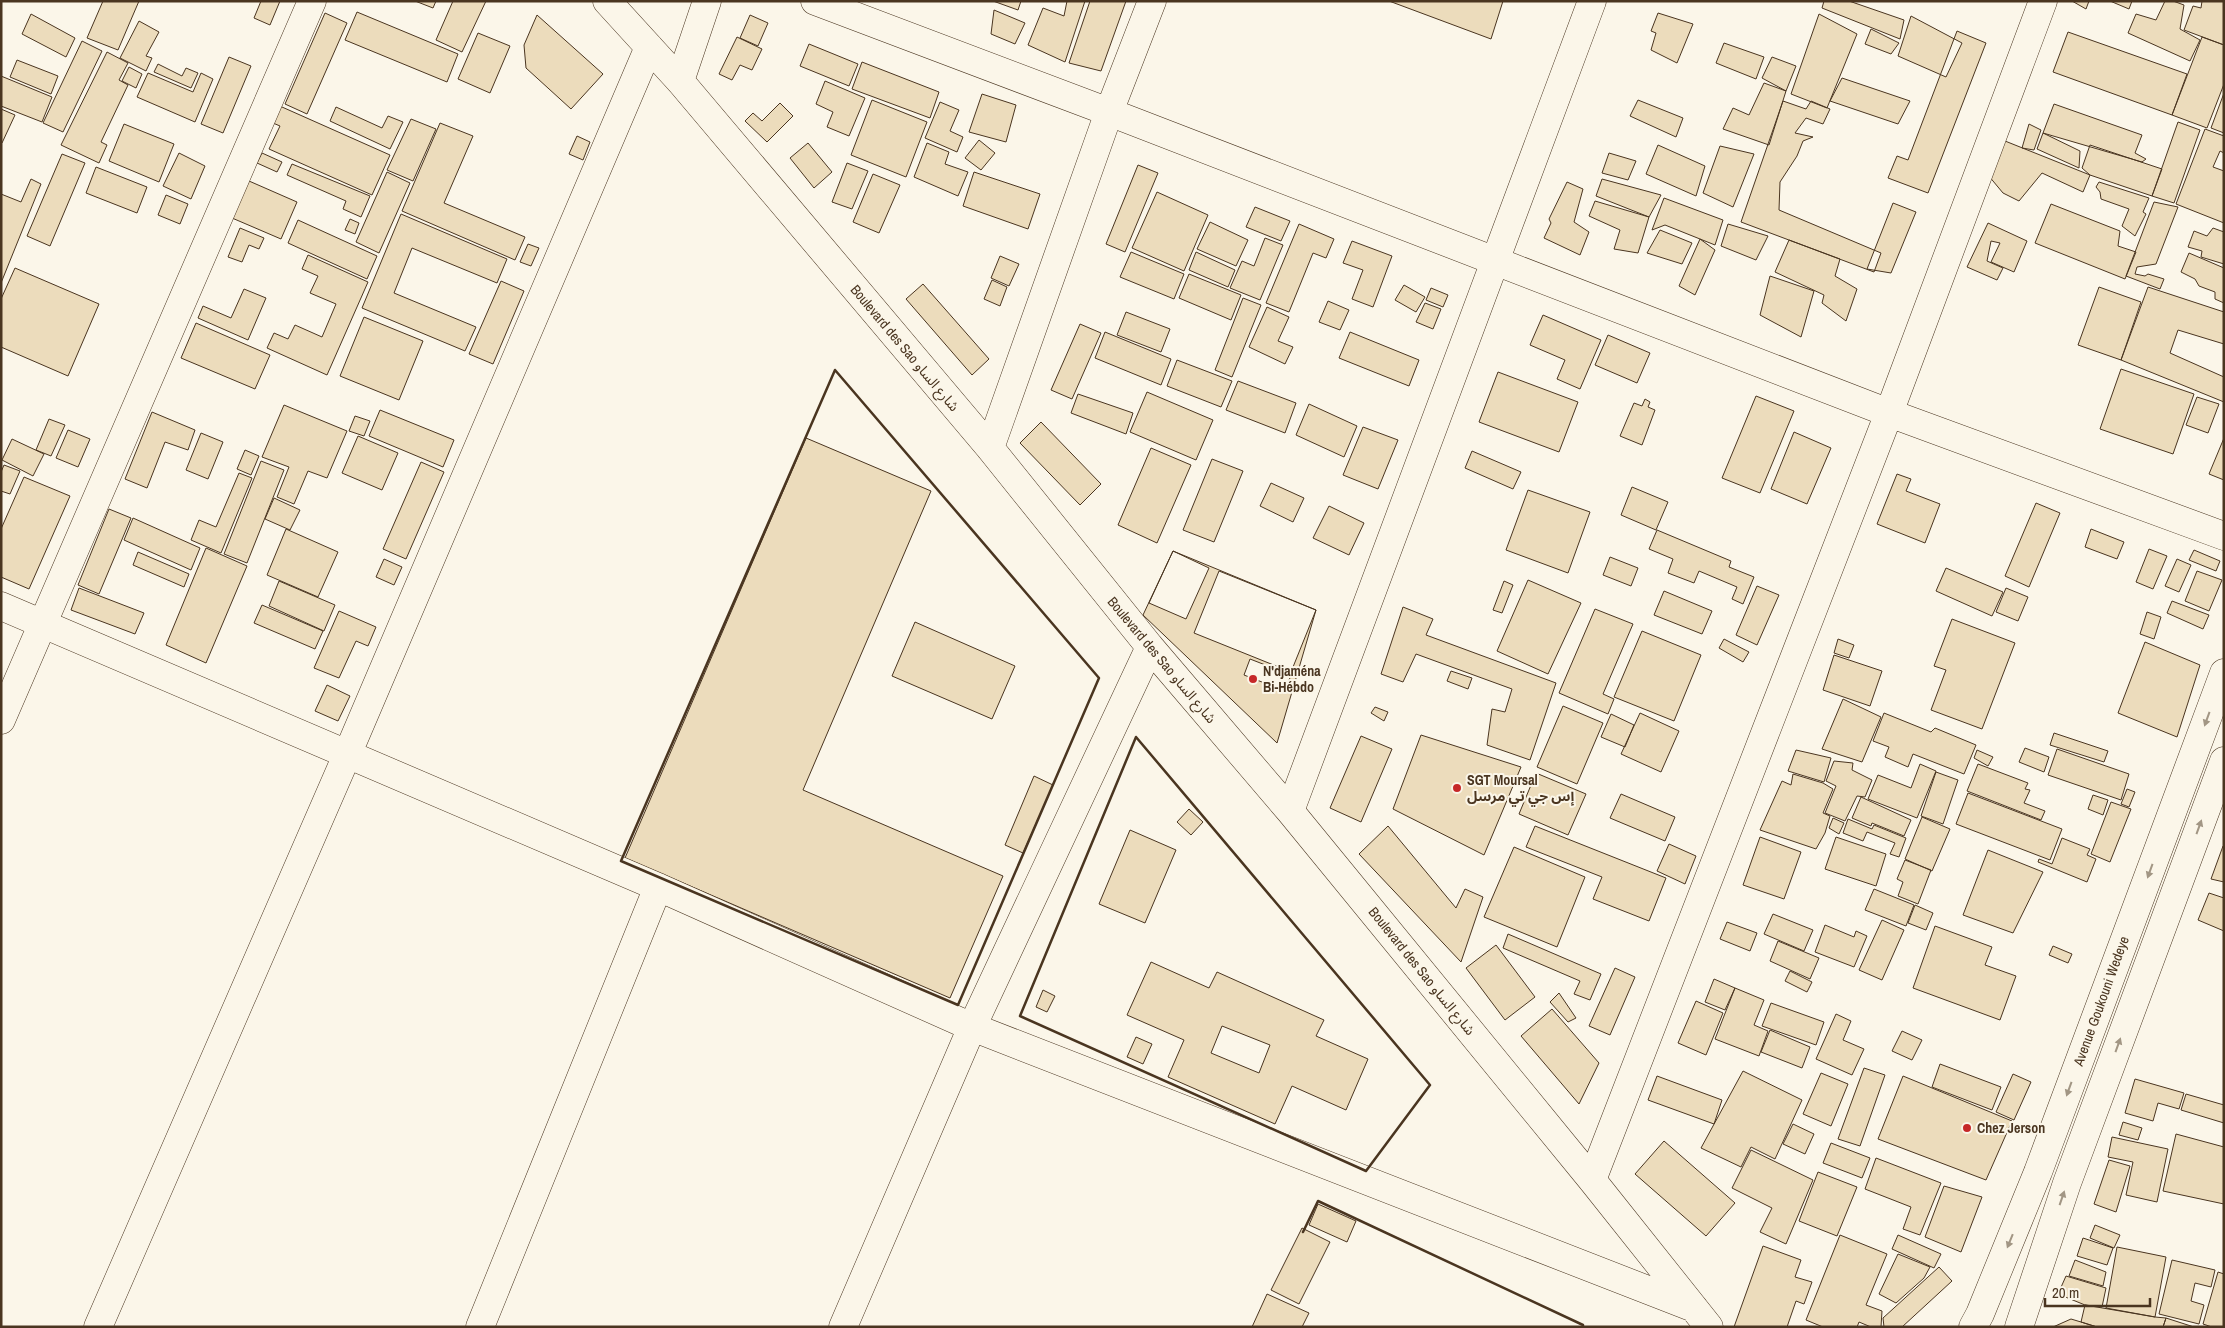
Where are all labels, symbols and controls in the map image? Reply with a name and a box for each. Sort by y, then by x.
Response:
street label: Boulevard des Sao شارع الساو [845,281,963,416]
street label: Boulevard des Sao شارع الساو [1102,593,1220,728]
place label: N'djaména Bi-Hébdo [1263,662,1321,696]
marker: N'djaména Bi-Hébdo [1247,673,1259,685]
one-way arrow [2203,712,2211,727]
place label: SGT Moursal إس جي تي مرسل [1467,771,1575,807]
marker: SGT Moursal إس جي تي مرسل [1451,782,1463,794]
one-way arrow [2195,819,2203,834]
one-way arrow [2146,864,2153,879]
street label: Boulevard des Sao شارع الساو [1363,903,1479,1040]
street label: Avenue Goukouni Wedeye [2069,934,2133,1069]
one-way arrow [2114,1037,2122,1052]
one-way arrow [2065,1082,2073,1097]
place label: Chez Jerson [1977,1119,2045,1137]
marker: Chez Jerson [1961,1122,1973,1134]
one-way arrow [2059,1190,2066,1205]
one-way arrow [2006,1234,2014,1249]
scale bar [2045,1276,2150,1308]
text: 20 m [2052,1282,2079,1303]

